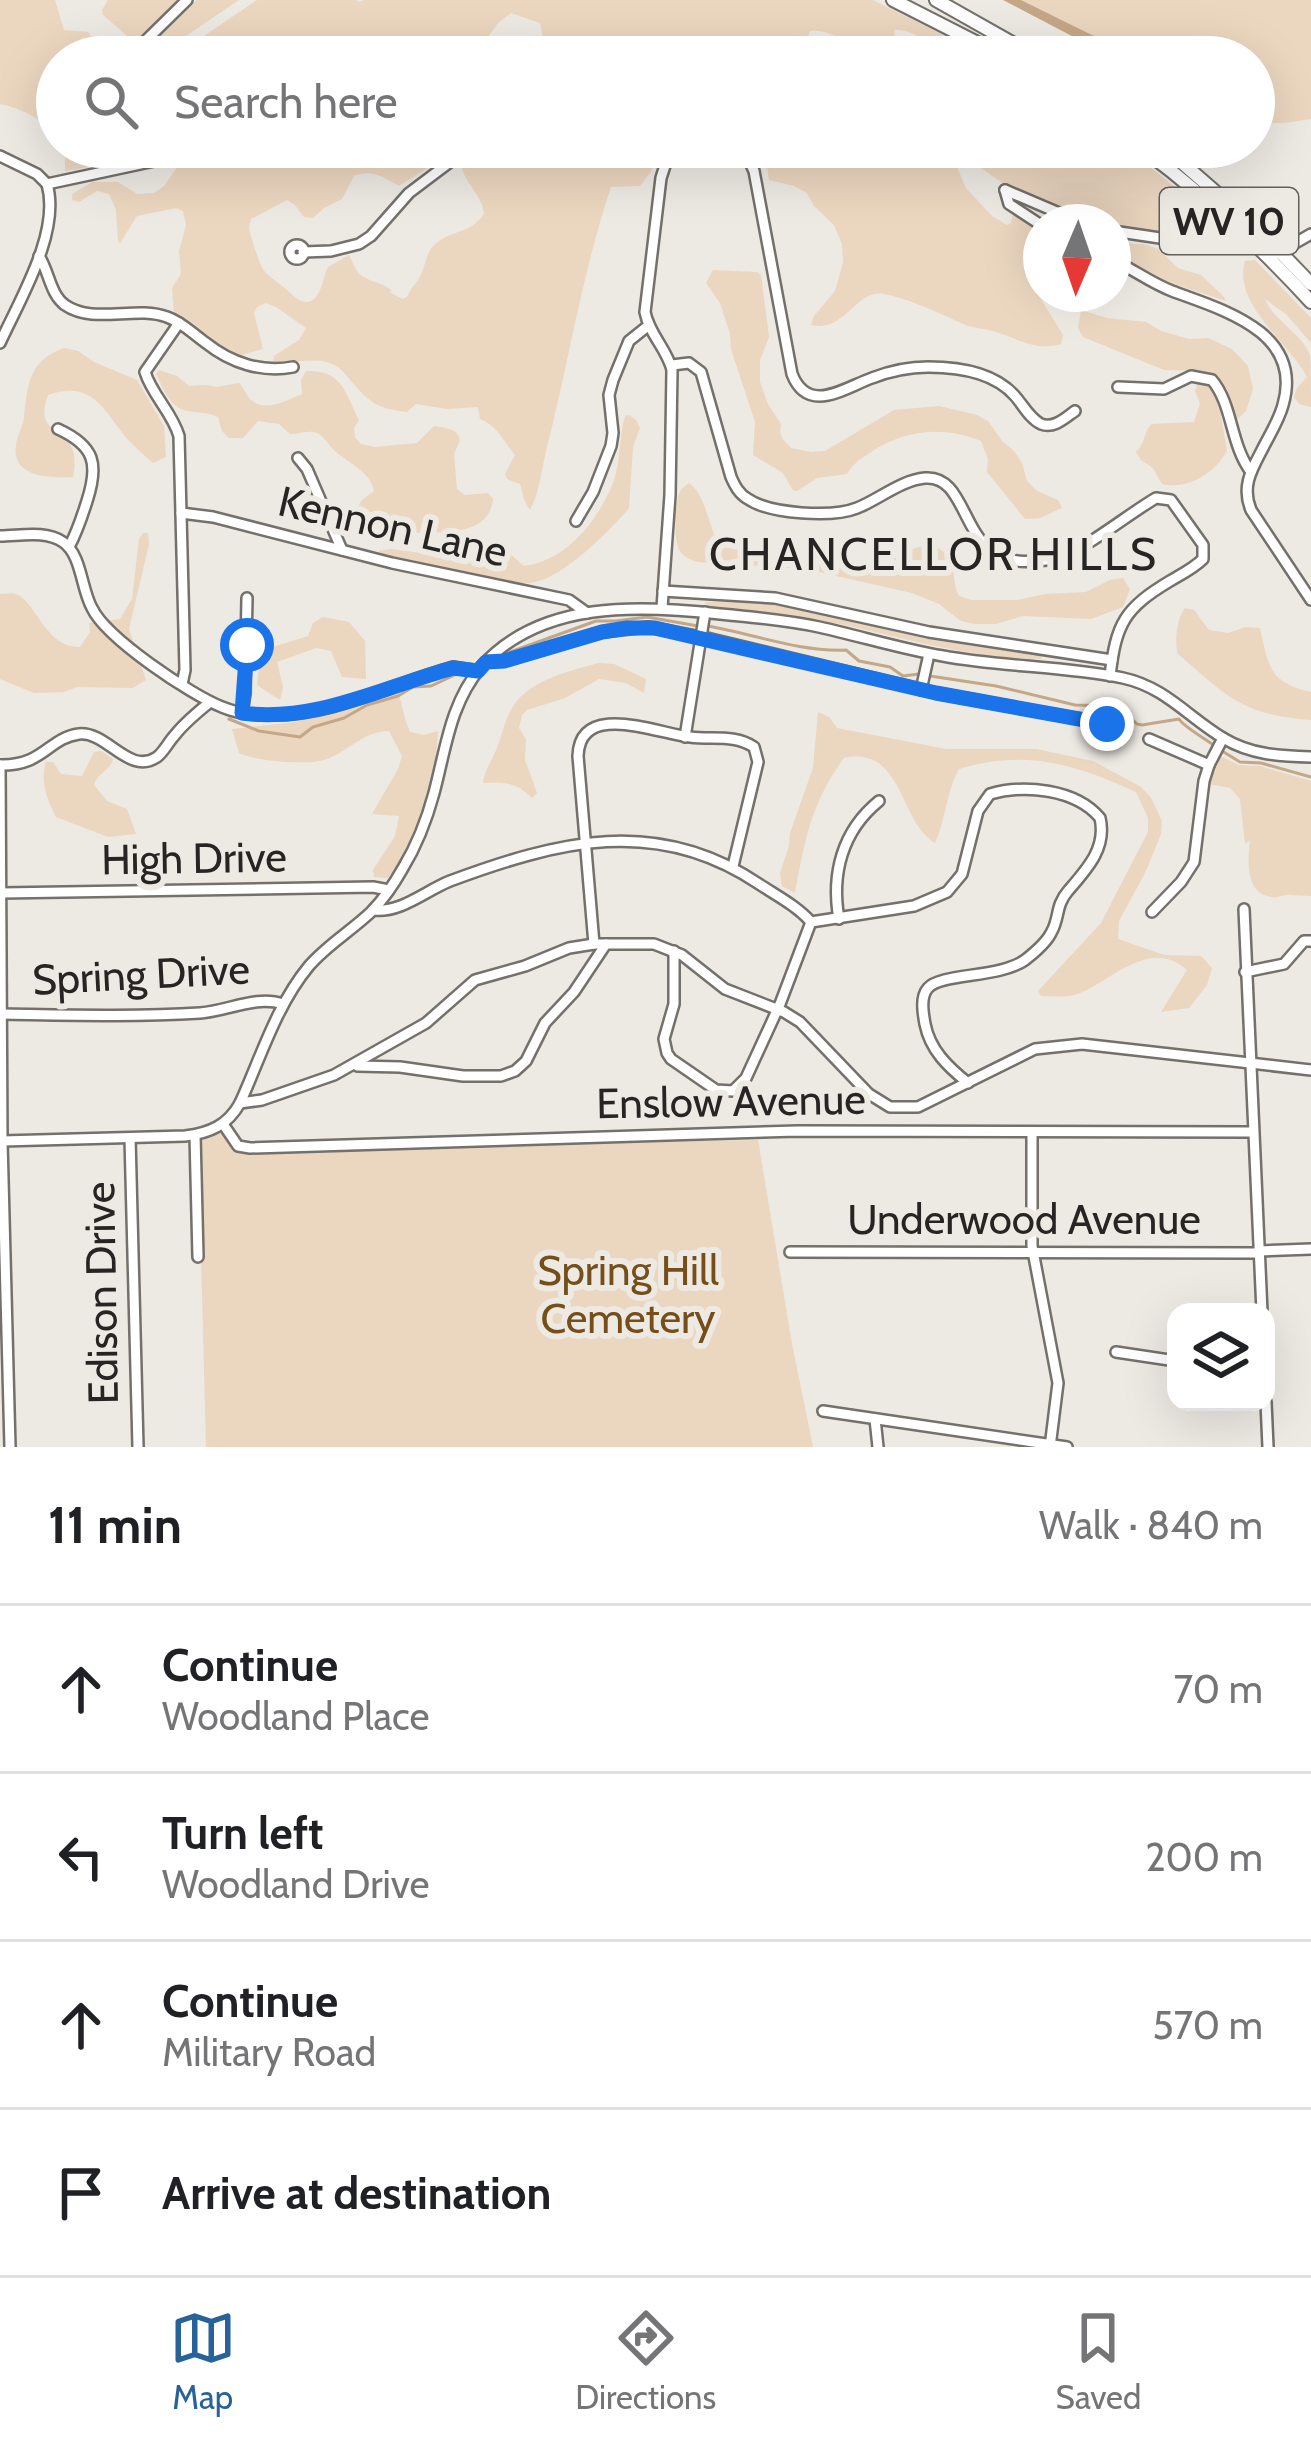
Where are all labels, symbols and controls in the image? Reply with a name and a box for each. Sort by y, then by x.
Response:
search box [36,36,1275,168]
icon: search [78,69,144,135]
text: Search here [174,75,398,129]
road number: WV 10 [1160,188,1298,254]
north arrow [1023,204,1131,312]
street label: Kennon Lane [274,474,512,578]
district label: CHANCELLOR HILLS [709,527,1159,581]
route start [220,618,274,672]
route end [1080,697,1134,751]
street label: High Drive [101,830,287,886]
street label: Spring Drive [31,942,251,1006]
street label: Enslow Avenue [596,1073,866,1129]
street label: Edison Drive [73,1181,129,1405]
street label: Underwood Avenue [847,1193,1201,1245]
park label: Spring Hill Cemetery [537,1244,719,1344]
map controls [1167,1303,1275,1411]
button: layers [1167,1303,1275,1411]
text: 11 min [48,1494,182,1556]
text: Walk · 840 m [1039,1501,1263,1549]
text: Continue [162,1638,338,1692]
icon: ahead [48,1656,114,1722]
text: 70 m [1174,1665,1263,1713]
text: Woodland Place [162,1692,430,1740]
text: Turn left [162,1806,324,1860]
icon: left [48,1824,114,1890]
text: 200 m [1145,1833,1263,1881]
text: Woodland Drive [162,1860,430,1908]
text: Continue [162,1974,338,2028]
icon: ahead [48,1992,114,2058]
text: 570 m [1152,2001,1263,2049]
text: Military Road [162,2028,376,2076]
icon: arrive [48,2160,114,2226]
text: Arrive at destination [162,2166,551,2220]
tab: Map [170,2305,236,2417]
tab: Directions [575,2305,716,2417]
tab: Saved [1056,2305,1141,2417]

